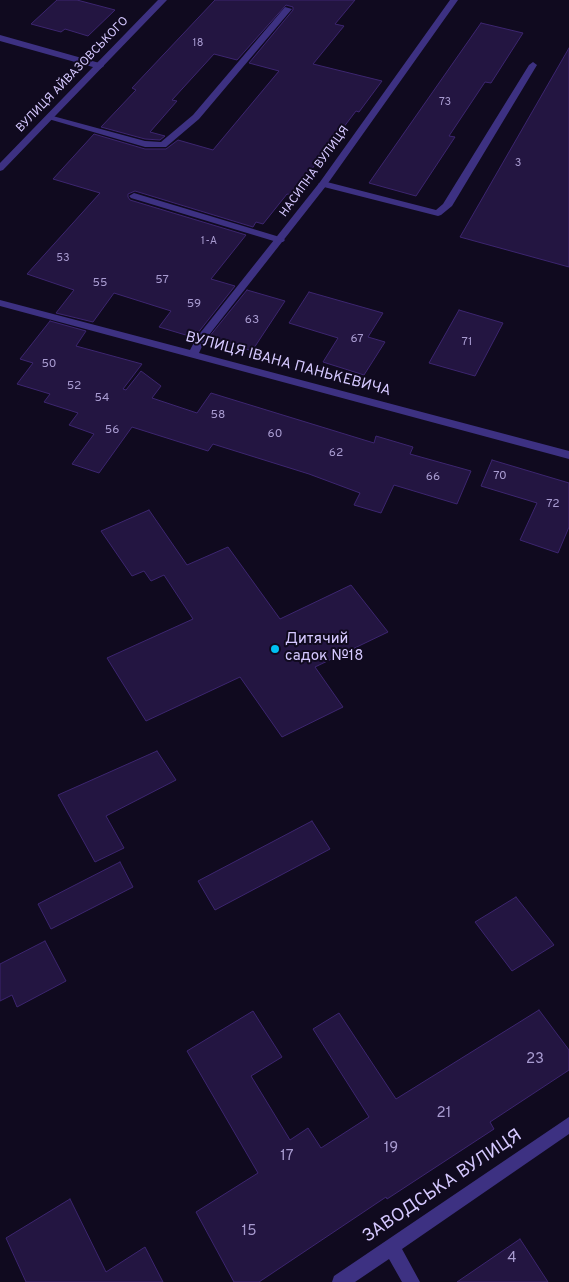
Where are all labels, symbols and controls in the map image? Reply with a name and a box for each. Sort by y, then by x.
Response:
street label: ВУЛИЦЯ АЙВАЗОВСЬКОГО [14,14,132,136]
house number: 18 [193,37,203,51]
house number: 73 [439,96,451,110]
street label: НАСИПНА ВУЛИЦЯ [277,124,353,220]
house number: 3 [515,157,521,171]
house number: 1-А [201,235,217,249]
house number: 53 [56,252,70,266]
house number: 57 [155,274,169,288]
house number: 55 [93,277,107,291]
house number: 59 [187,298,201,312]
house number: 63 [245,314,259,328]
street label: ВУЛИЦЯ ІВАНА ПАНЬКЕВИЧА [183,329,393,401]
house number: 67 [350,333,364,347]
house number: 71 [462,336,472,350]
house number: 50 [41,358,57,372]
house number: 52 [67,380,81,394]
house number: 54 [94,392,110,406]
house number: 58 [211,409,225,423]
house number: 56 [105,424,119,438]
house number: 60 [268,428,282,442]
house number: 62 [329,447,343,461]
house number: 70 [493,470,507,484]
house number: 66 [426,471,440,485]
house number: 72 [546,498,560,512]
place label: Дитячий садок №18 [285,631,363,666]
marker: Дитячий садок №18 [269,643,281,655]
house number: 23 [526,1051,544,1069]
house number: 21 [437,1105,451,1123]
street label: ЗАВОДСЬКА ВУЛИЦЯ [359,1126,527,1248]
house number: 19 [384,1140,398,1158]
house number: 17 [280,1148,294,1166]
house number: 15 [242,1223,256,1241]
house number: 4 [507,1250,517,1268]

